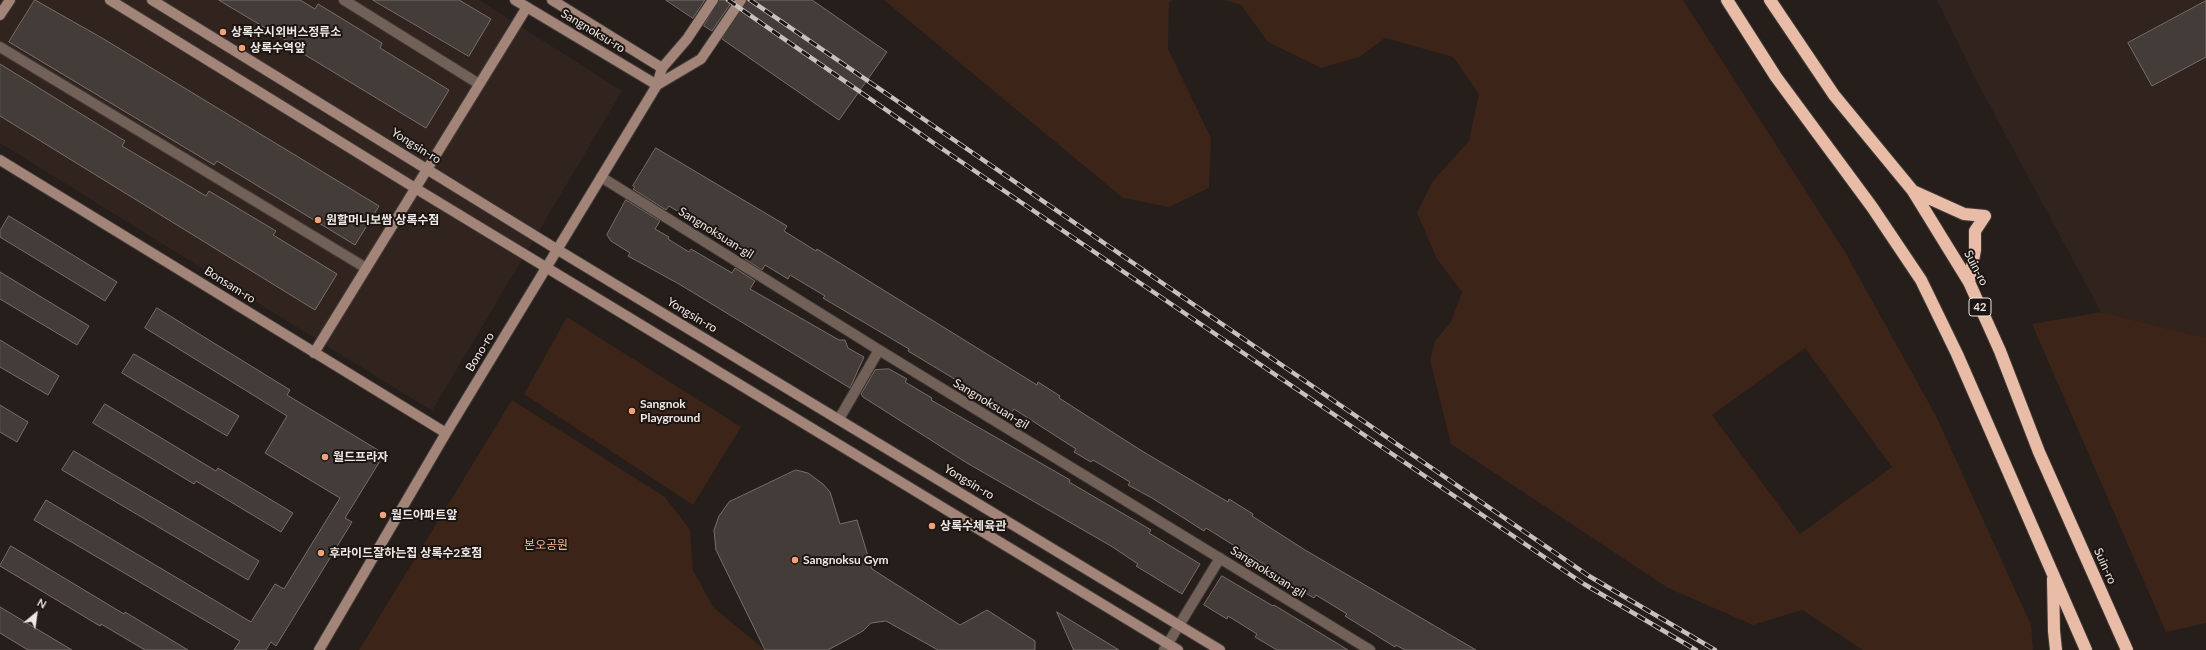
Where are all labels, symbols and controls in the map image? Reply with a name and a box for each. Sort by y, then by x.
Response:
street label: Sangnoksu-ro [558,6,628,56]
place label: 상록수시외버스정류소 [231,25,341,39]
marker: 상록수시외버스정류소 [218,27,228,37]
place label: 상록수역앞 [250,41,305,55]
marker: 상록수역앞 [237,43,247,53]
street label: Yongsin-ro [388,125,444,167]
street label: Sangnoksuan-gil [676,204,756,262]
place label: 원할머니보쌈 상록수점 [326,213,439,227]
marker: 원할머니보쌈 상록수점 [313,215,323,225]
street label: Suin-ro [1961,248,1991,288]
street label: Bonsam-ro [202,264,258,306]
street label: Yongsin-ro [664,294,720,336]
road number: 42 [1969,298,1991,316]
street label: Bono-ro [463,330,497,374]
street label: Sangnoksuan-gil [950,376,1032,432]
place label: Sangnok Playground [640,397,700,425]
marker: Sangnok Playground [627,406,637,416]
place label: 월드프라자 [333,450,388,464]
marker: 월드프라자 [320,452,330,462]
street label: Yongsin-ro [941,461,997,503]
place label: 월드아파트앞 [391,508,457,522]
marker: 월드아파트앞 [378,510,388,520]
place label: 상록수체육관 [940,519,1006,533]
marker: 상록수체육관 [927,521,937,531]
park label: 본오공원 [524,538,568,552]
street label: Sangnoksuan-gil [1228,543,1308,601]
place label: 후라이드잘하는집 상록수2호점 [329,546,482,560]
street label: Suin-ro [2091,546,2119,586]
marker: 후라이드잘하는집 상록수2호점 [316,548,326,558]
place label: Sangnoksu Gym [803,553,889,567]
marker: Sangnoksu Gym [790,555,800,565]
north arrow [16,594,56,634]
text: N [35,595,49,611]

